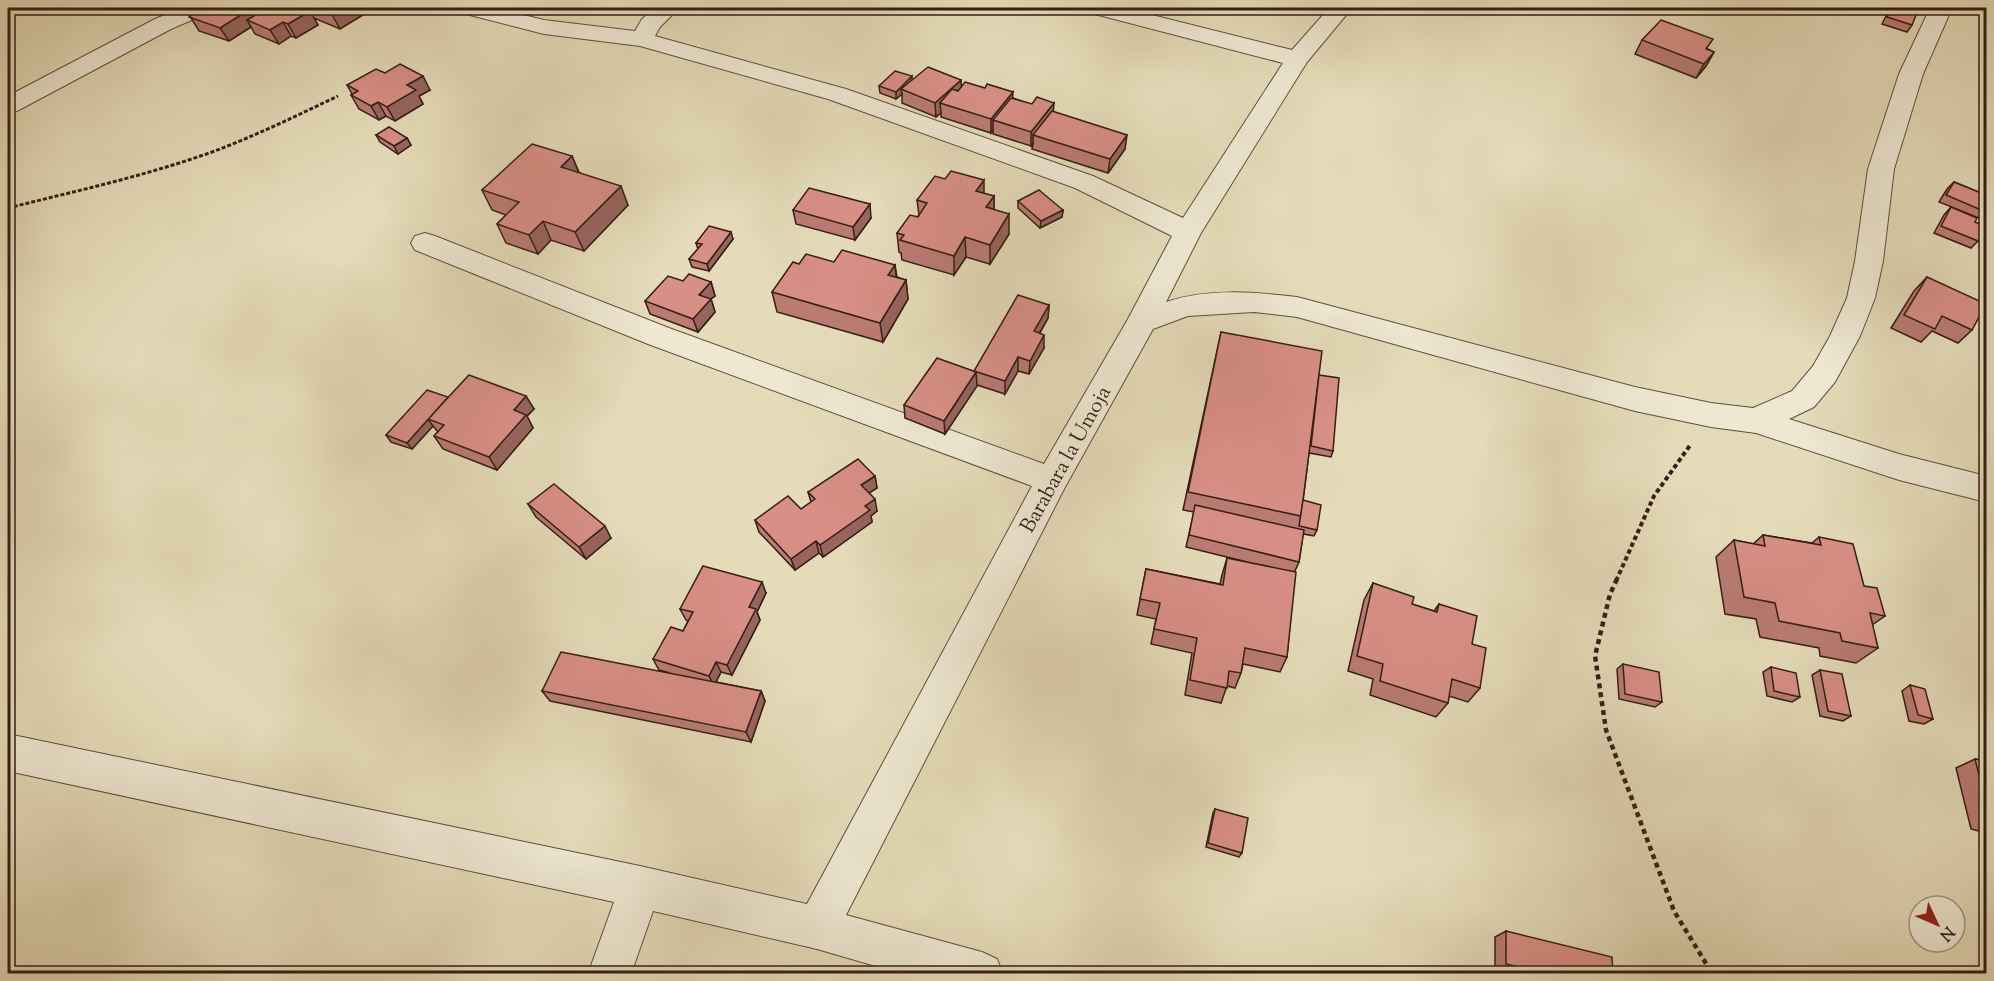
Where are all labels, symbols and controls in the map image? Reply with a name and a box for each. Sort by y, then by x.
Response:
street label: Barabara la Umoja [1014,381,1120,539]
north arrow [1907,894,1967,954]
text: N [1933,920,1959,945]

